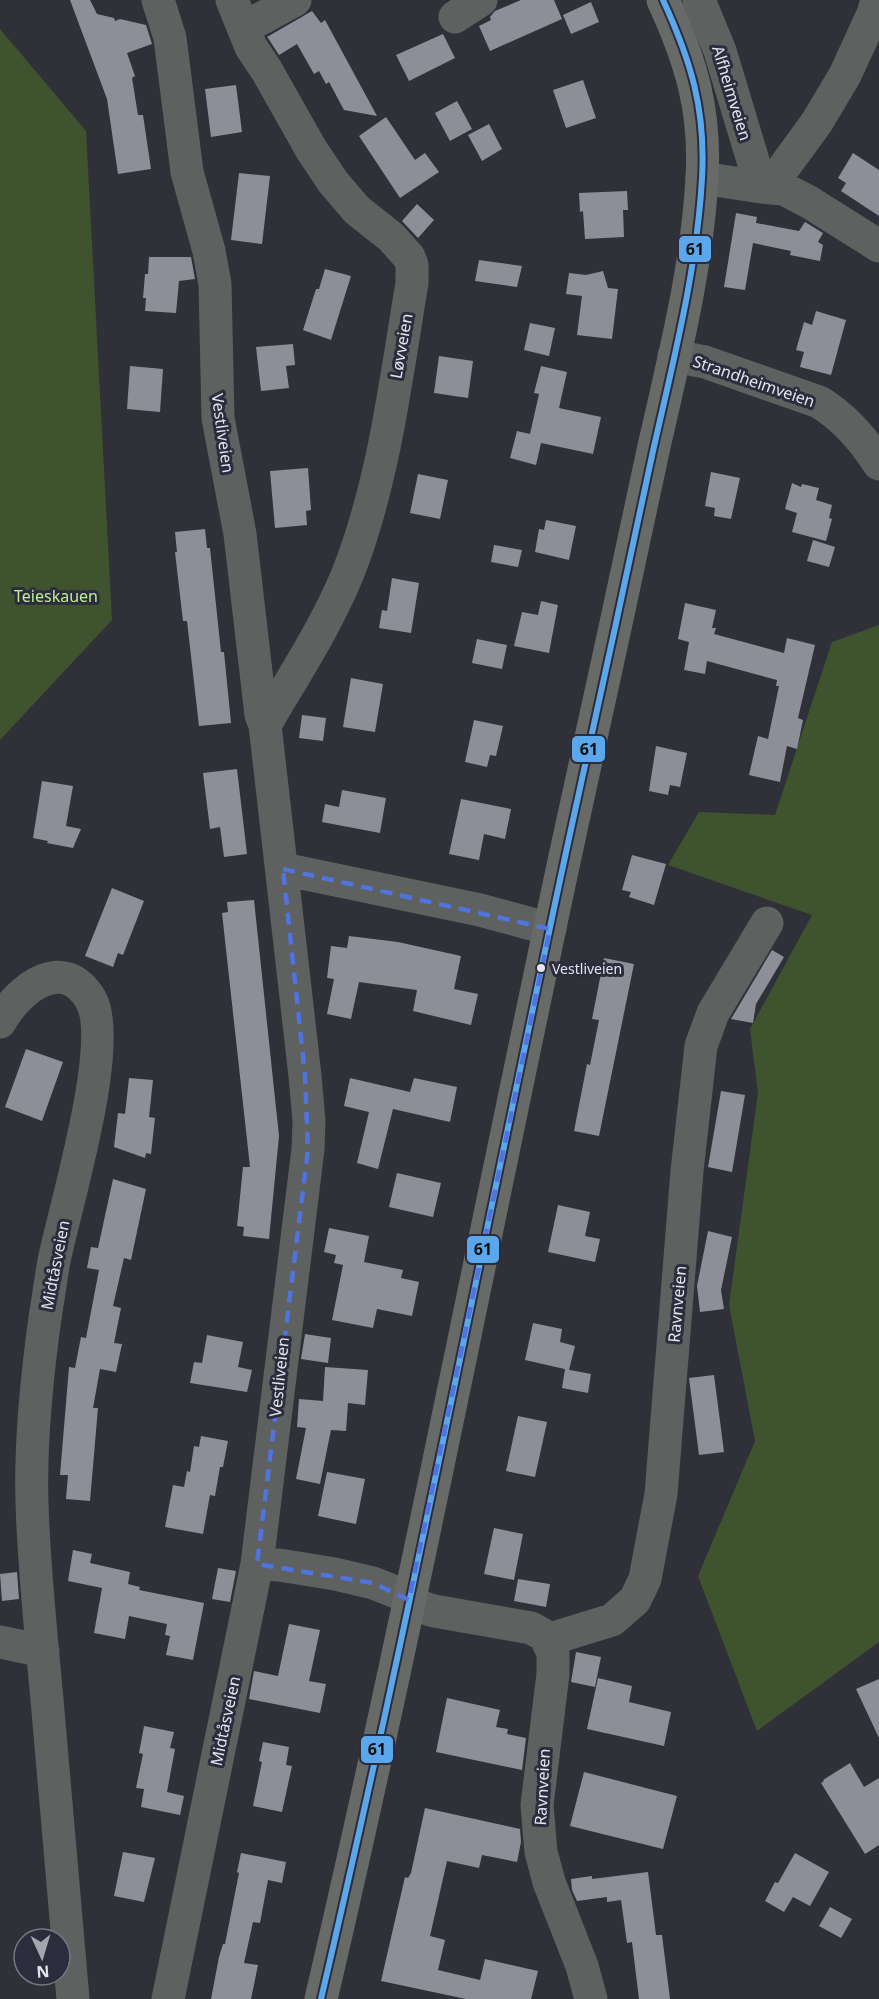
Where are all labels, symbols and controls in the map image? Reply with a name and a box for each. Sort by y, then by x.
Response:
street label: Alfheimveien [707,43,757,143]
line badge: 61 [678,235,712,263]
text: 61 [686,238,704,260]
street label: Løvveien [384,312,418,380]
street label: Strandheimveien [690,350,818,412]
street label: Vestliveien [207,392,239,474]
park label: Teieskauen [14,585,98,607]
line badge: 61 [571,735,606,763]
text: 61 [580,738,598,760]
place label: Vestliveien [552,959,622,978]
marker: Vestliveien [535,962,547,974]
street label: Midtåsveien [36,1218,74,1312]
line badge: 61 [466,1235,500,1264]
text: 61 [474,1238,492,1260]
street label: Ravnveien [663,1265,691,1343]
street label: Vestliveien [264,1336,294,1418]
street label: Midtåsveien [205,1674,245,1768]
line badge: 61 [360,1735,394,1764]
text: 61 [368,1738,386,1760]
street label: Ravnveien [529,1748,555,1826]
north arrow [12,1927,72,1987]
text: N [36,1961,50,1983]

